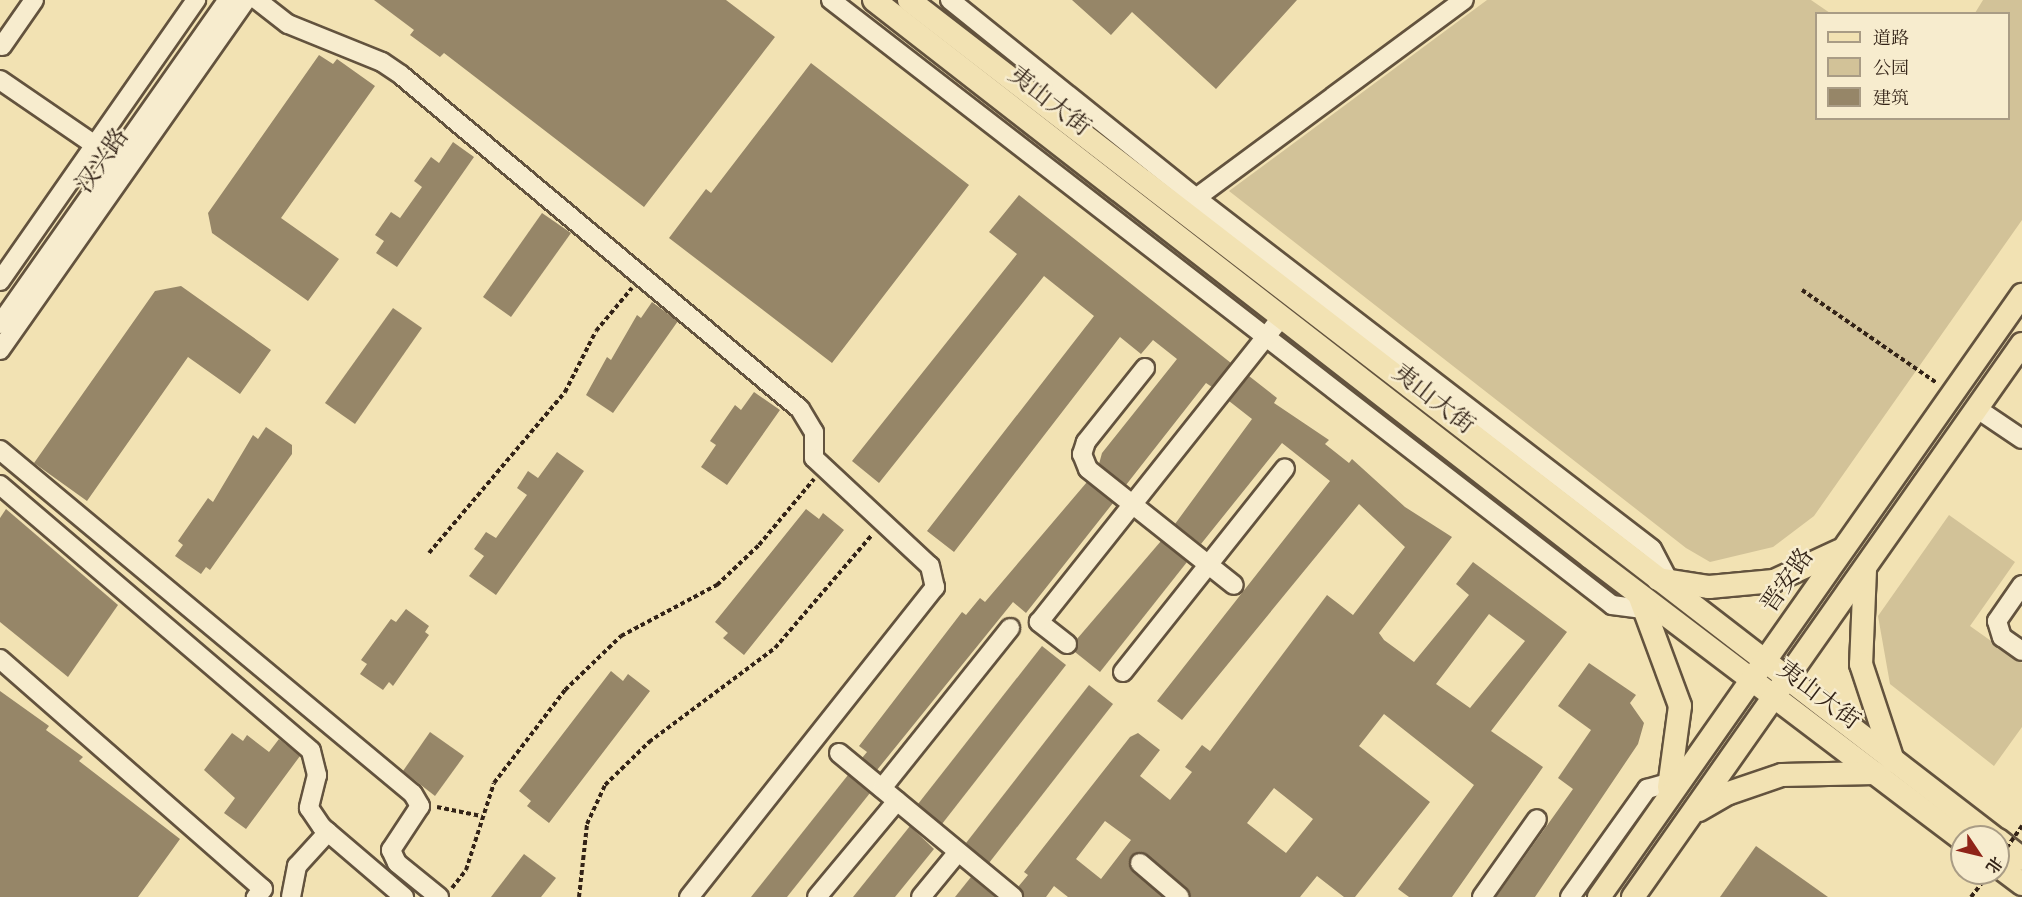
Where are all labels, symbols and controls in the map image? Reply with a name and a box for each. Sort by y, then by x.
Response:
legend [1815,12,2010,120]
text: 道路 [1873,28,1909,51]
text: 公园 [1873,58,1909,81]
street label: 夷山大街 [1002,61,1096,143]
text: 建筑 [1873,88,1909,111]
street label: 汉兴路 [71,123,135,199]
street label: 夷山大街 [1386,359,1480,441]
street label: 晋安路 [1756,543,1820,619]
street label: 夷山大街 [1771,656,1865,736]
north arrow [1950,825,2010,885]
text: 北 [1980,852,2006,876]

